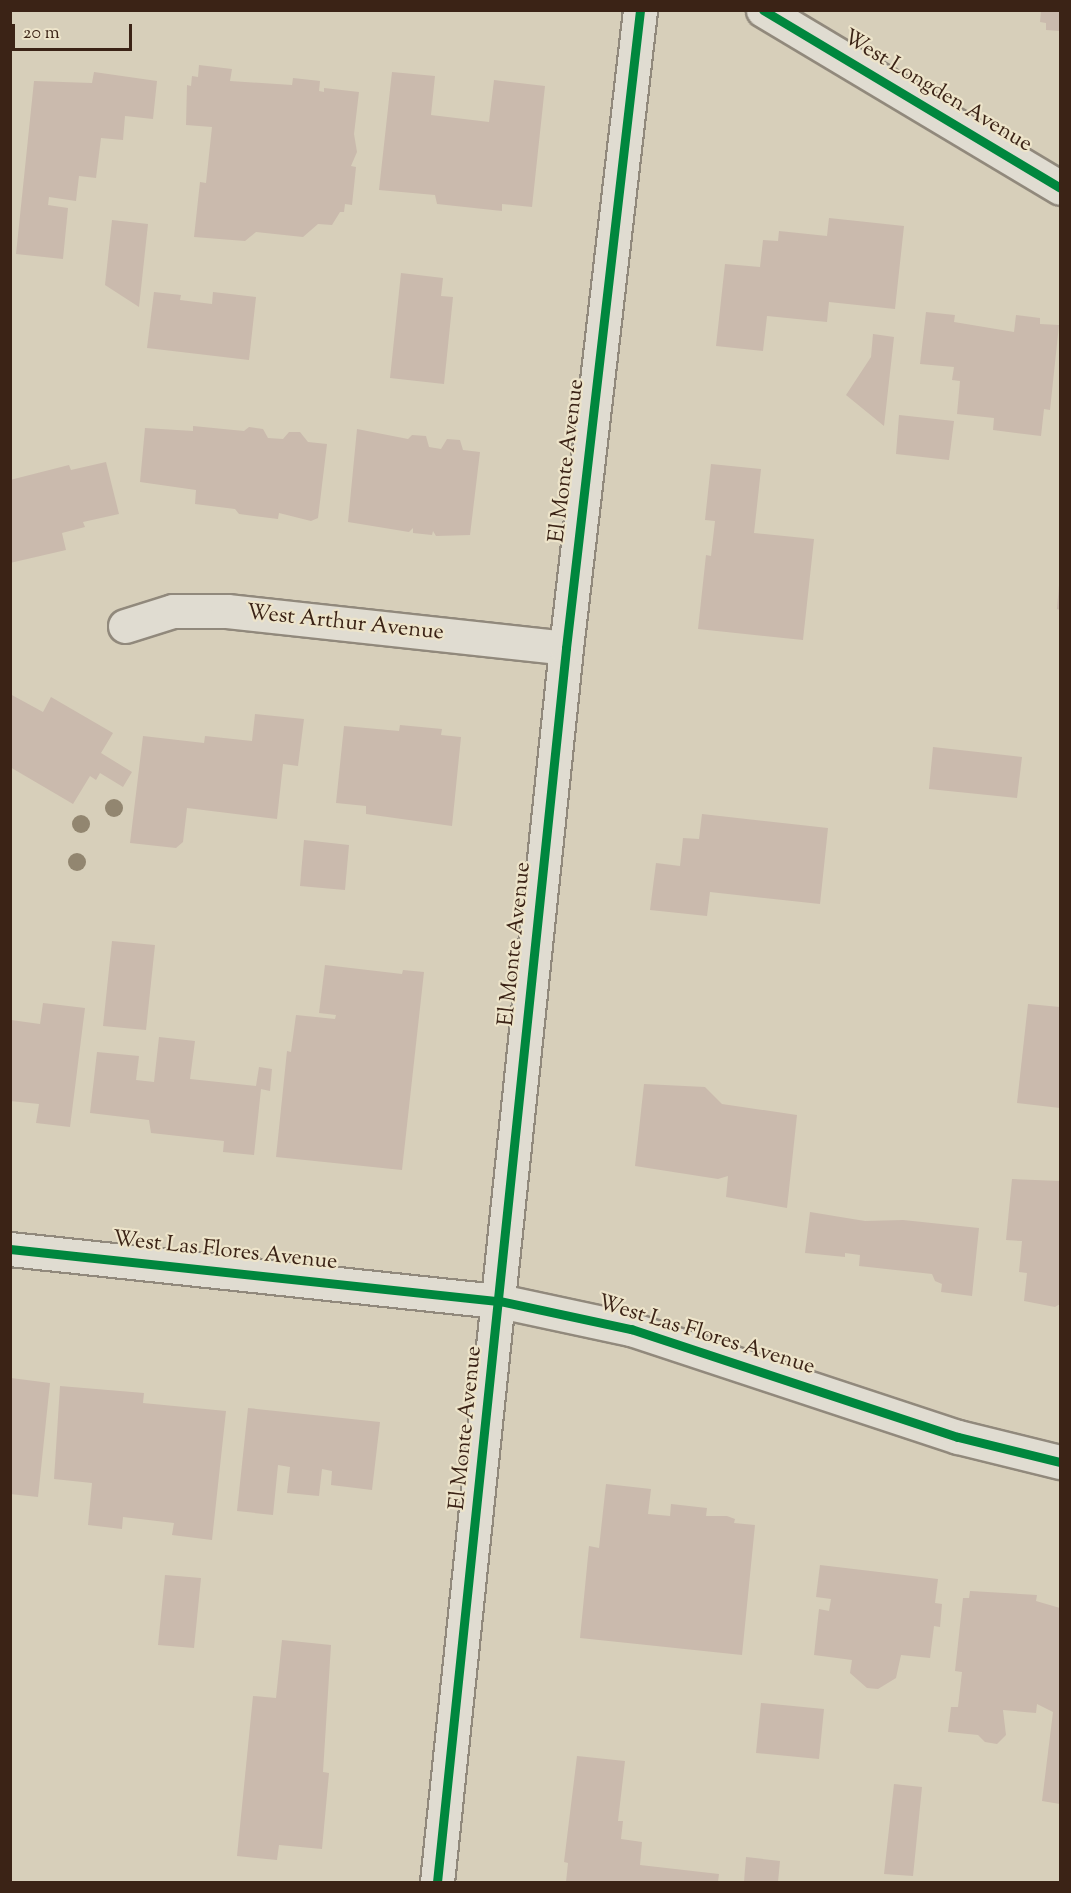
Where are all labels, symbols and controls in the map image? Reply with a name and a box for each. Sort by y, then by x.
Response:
scale bar [15,12,135,50]
text: 20 m [23,21,60,47]
street label: West Longden Avenue [838,25,1036,159]
street label: El Monte Avenue [545,378,591,544]
street label: West Arthur Avenue [245,601,445,647]
street label: El Monte Avenue [494,861,538,1027]
street label: West Las Flores Avenue [111,1227,339,1277]
street label: West Las Flores Avenue [594,1290,818,1382]
street label: El Monte Avenue [445,1345,489,1511]

